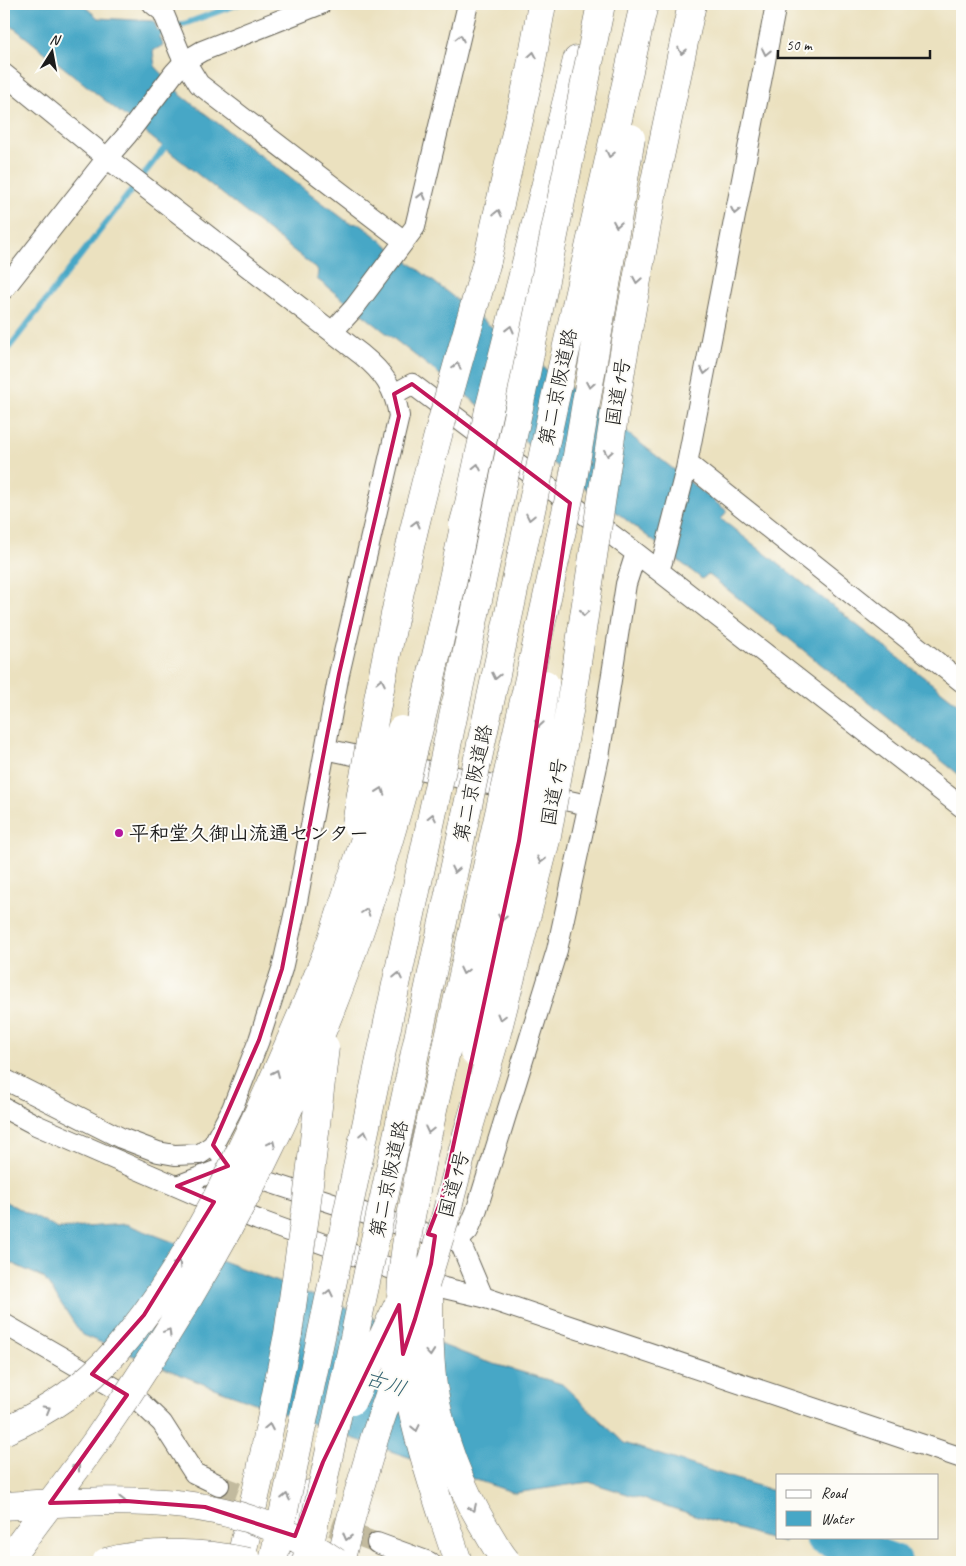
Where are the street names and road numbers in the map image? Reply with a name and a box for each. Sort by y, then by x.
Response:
street label: 第二京阪道路 [533,326,583,448]
street label: 国道1号 [600,356,636,428]
street label: 第二京阪道路 [448,722,498,844]
street label: 国道1号 [536,756,572,828]
street label: 第二京阪道路 [364,1118,414,1240]
street label: 国道1号 [433,1147,475,1221]

